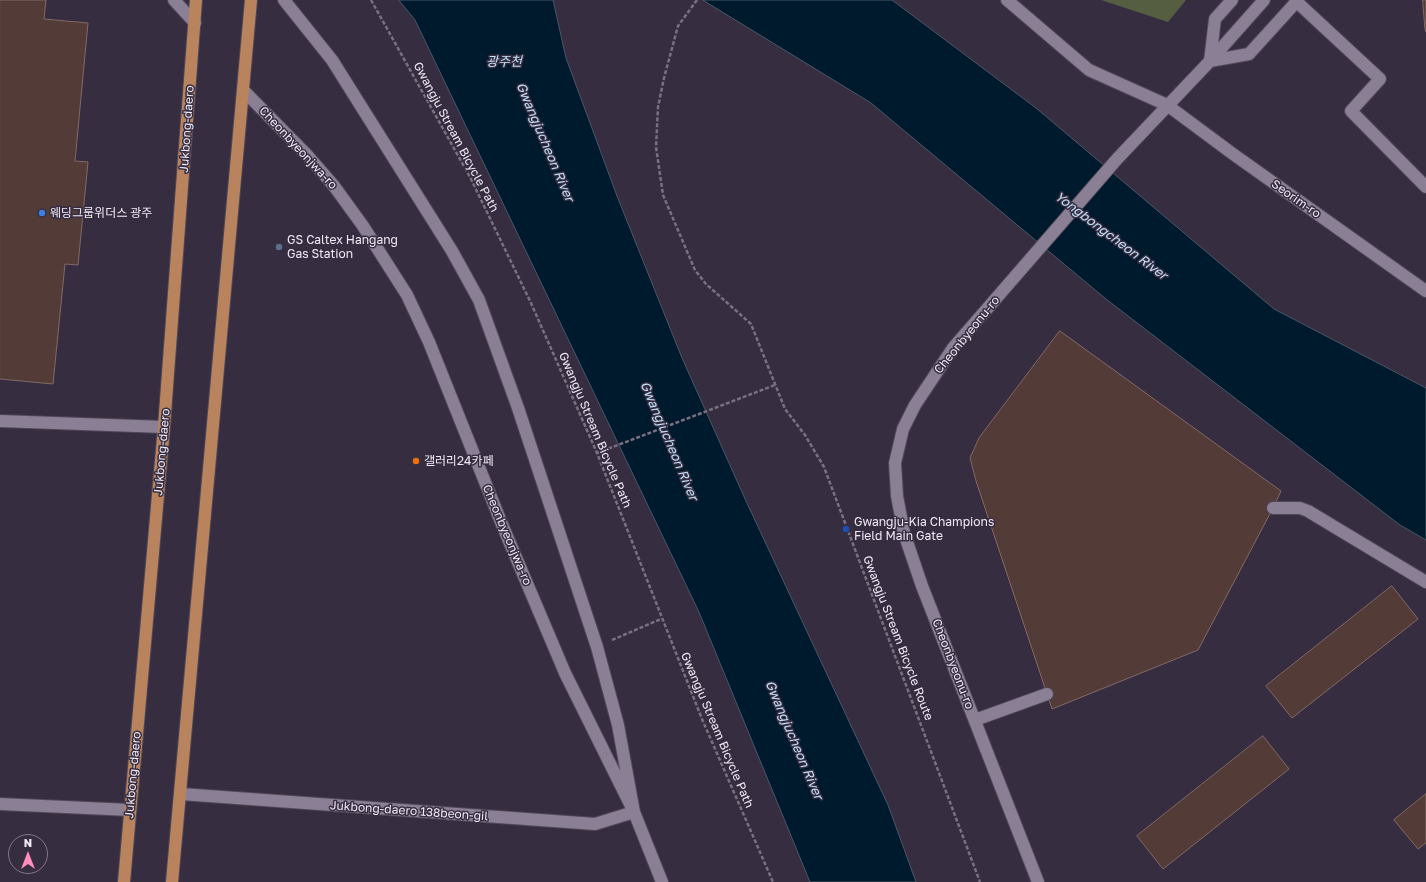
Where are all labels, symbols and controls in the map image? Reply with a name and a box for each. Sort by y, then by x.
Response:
water label: 광주천 [486,54,522,70]
street label: Gwangju Stream Bicycle Path [410,59,502,215]
water label: Gwangjucheon River [513,80,577,204]
street label: Jukbong-daero [177,85,197,173]
street label: Cheonbyeonjwa-ro [256,104,340,192]
street label: Seorim-ro [1269,177,1323,221]
water label: Yongbongcheon River [1052,189,1170,283]
place label: 웨딩그룹위더스 광주 [50,206,152,220]
marker: 웨딩그룹위더스 광주 [37,208,47,218]
place label: GS Caltex Hangang Gas Station [287,233,398,261]
marker: GS Caltex Hangang Gas Station [274,242,284,252]
street label: Cheonbyeonu-ro [931,293,1003,377]
street label: Gwangju Stream Bicycle Path [556,350,634,510]
water label: Gwangjucheon River [637,379,701,503]
street label: Jukbong-daero [151,408,173,496]
place label: 갤러리24카페 [424,454,493,468]
marker: 갤러리24카페 [411,456,421,466]
street label: Cheonbyeonjwa-ro [479,482,535,588]
place label: Gwangju-Kia Champions Field Main Gate [854,515,994,543]
marker: Gwangju-Kia Champions Field Main Gate [841,524,851,534]
street label: Gwangju Stream Bicycle Route [860,553,936,723]
street label: Cheonbyeonu-ro [929,617,977,711]
street label: Gwangju Stream Bicycle Path [678,650,756,810]
water label: Gwangjucheon River [762,678,826,802]
street label: Jukbong-daero [122,731,144,819]
street label: Jukbong-daero 138beon-gil [329,798,489,824]
north arrow [8,834,48,874]
text: N [24,836,32,849]

